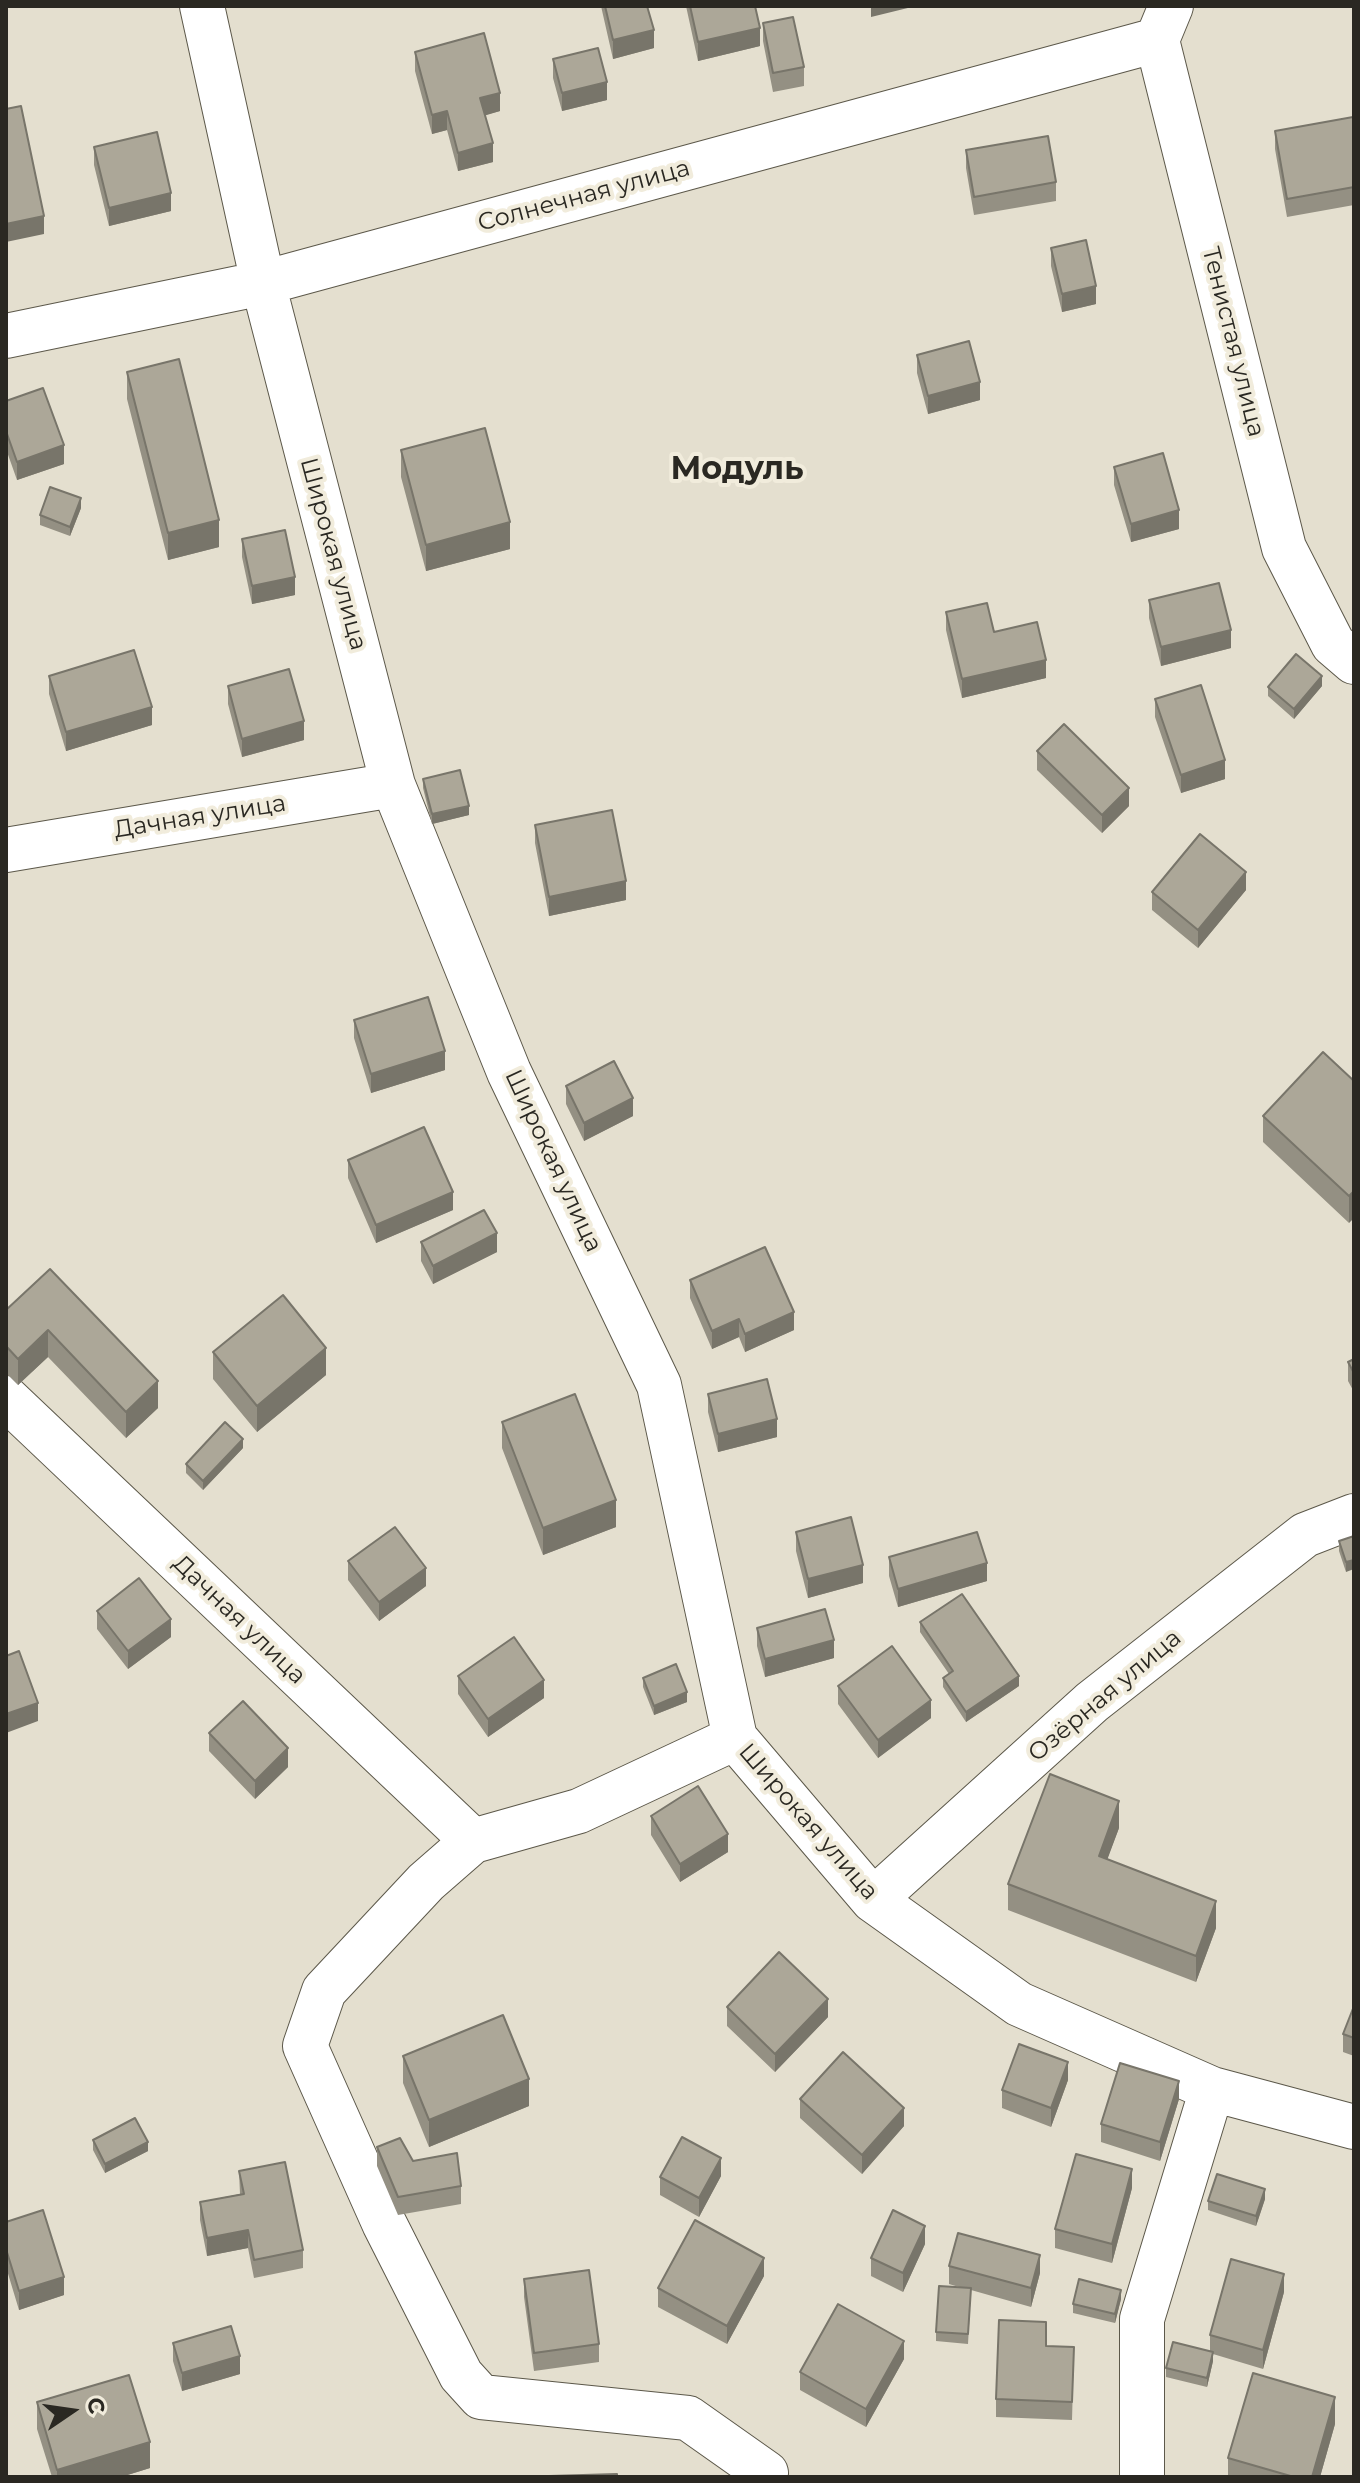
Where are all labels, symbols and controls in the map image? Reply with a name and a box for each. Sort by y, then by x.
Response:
street label: Солнечная улица [475,154,693,238]
street label: Тенистая улица [1195,244,1271,440]
district label: Модуль [670,451,804,489]
street label: Широкая улица [293,455,373,653]
street label: Дачная улица [112,789,288,845]
street label: Широкая улица [498,1065,608,1257]
street label: Дачная улица [167,1549,311,1691]
street label: Озёрная улица [1023,1624,1187,1768]
street label: Широкая улица [732,1738,884,1906]
north arrow [32,2371,112,2451]
text: С [81,2395,111,2416]

